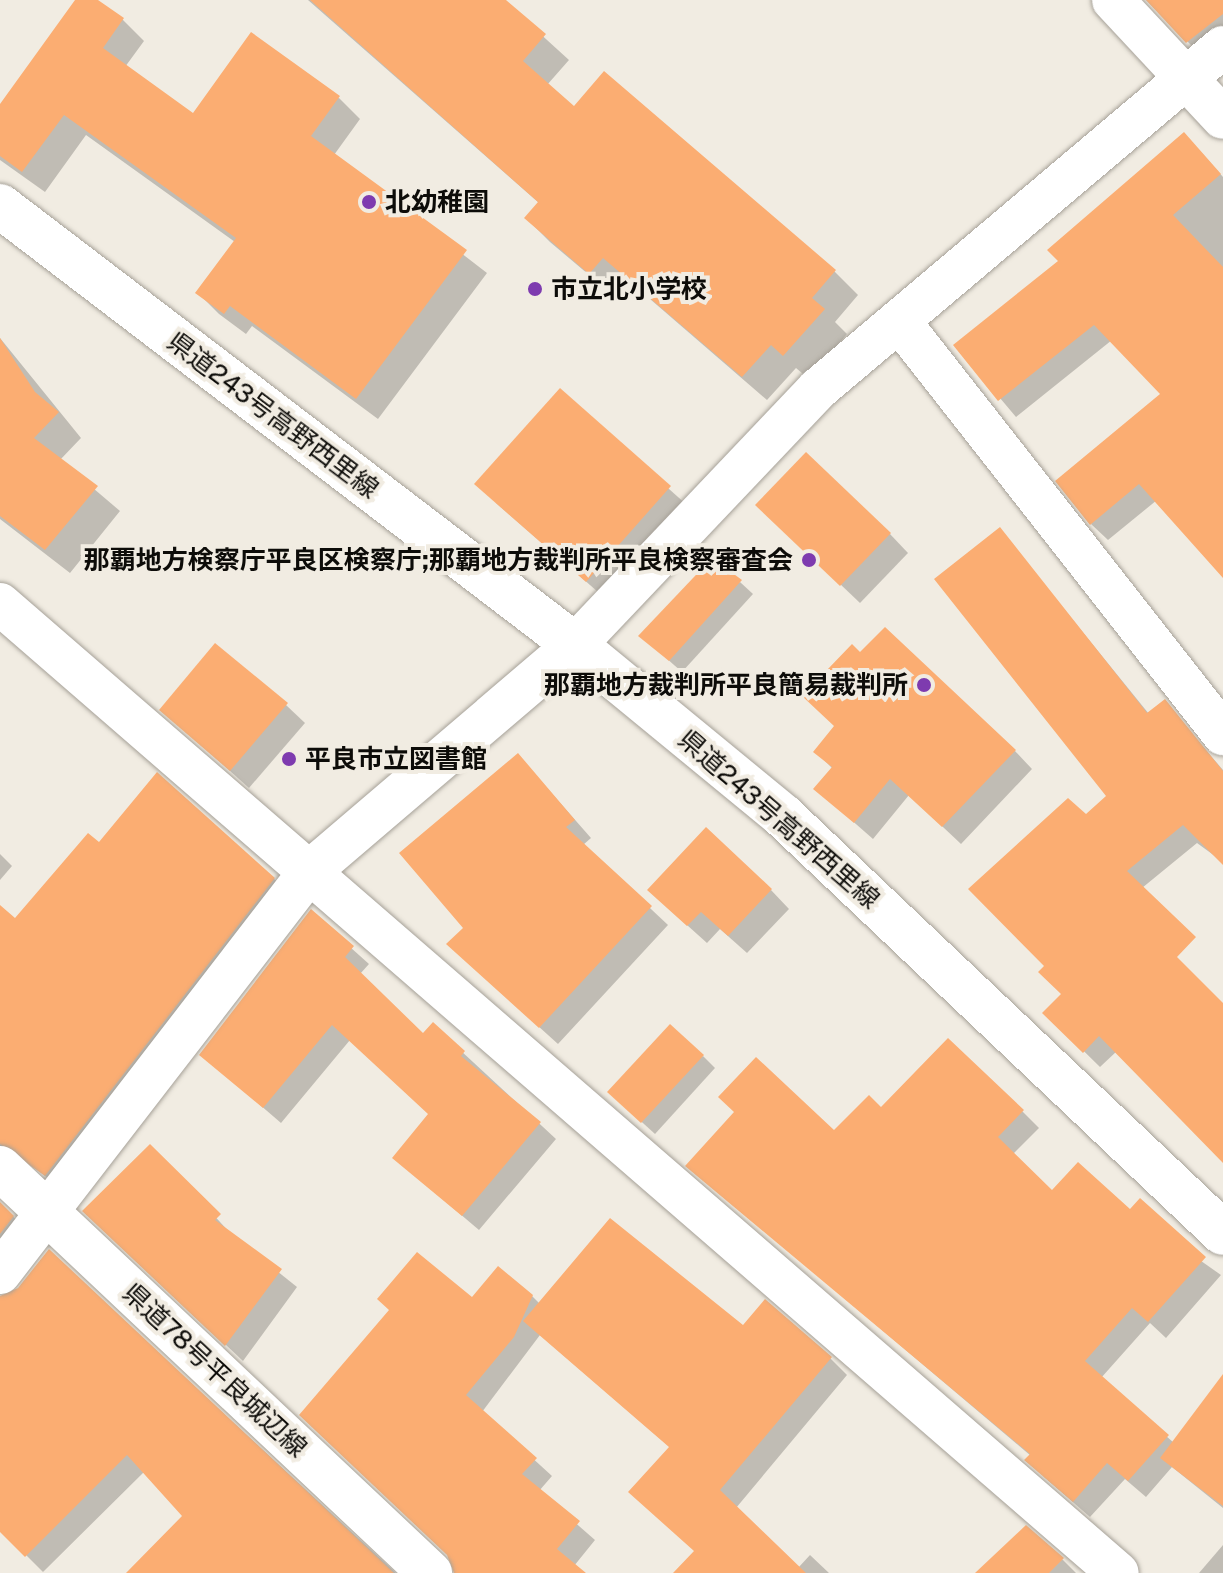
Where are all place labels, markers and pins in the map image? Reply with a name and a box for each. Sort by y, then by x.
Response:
place label: 北幼稚園 [385,186,489,218]
marker: 北幼稚園 [360,193,378,211]
place label: 市立北小学校 [551,273,707,305]
marker: 市立北小学校 [526,280,544,298]
place label: 那覇地方検察庁平良区検察庁;那覇地方裁判所平良検察審査会 [84,544,793,576]
marker: 那覇地方検察庁平良区検察庁;那覇地方裁判所平良検察審査会 [800,551,818,569]
place label: 那覇地方裁判所平良簡易裁判所 [544,669,908,701]
marker: 那覇地方裁判所平良簡易裁判所 [915,676,933,694]
place label: 平良市立図書館 [305,743,487,775]
marker: 平良市立図書館 [280,750,298,768]

